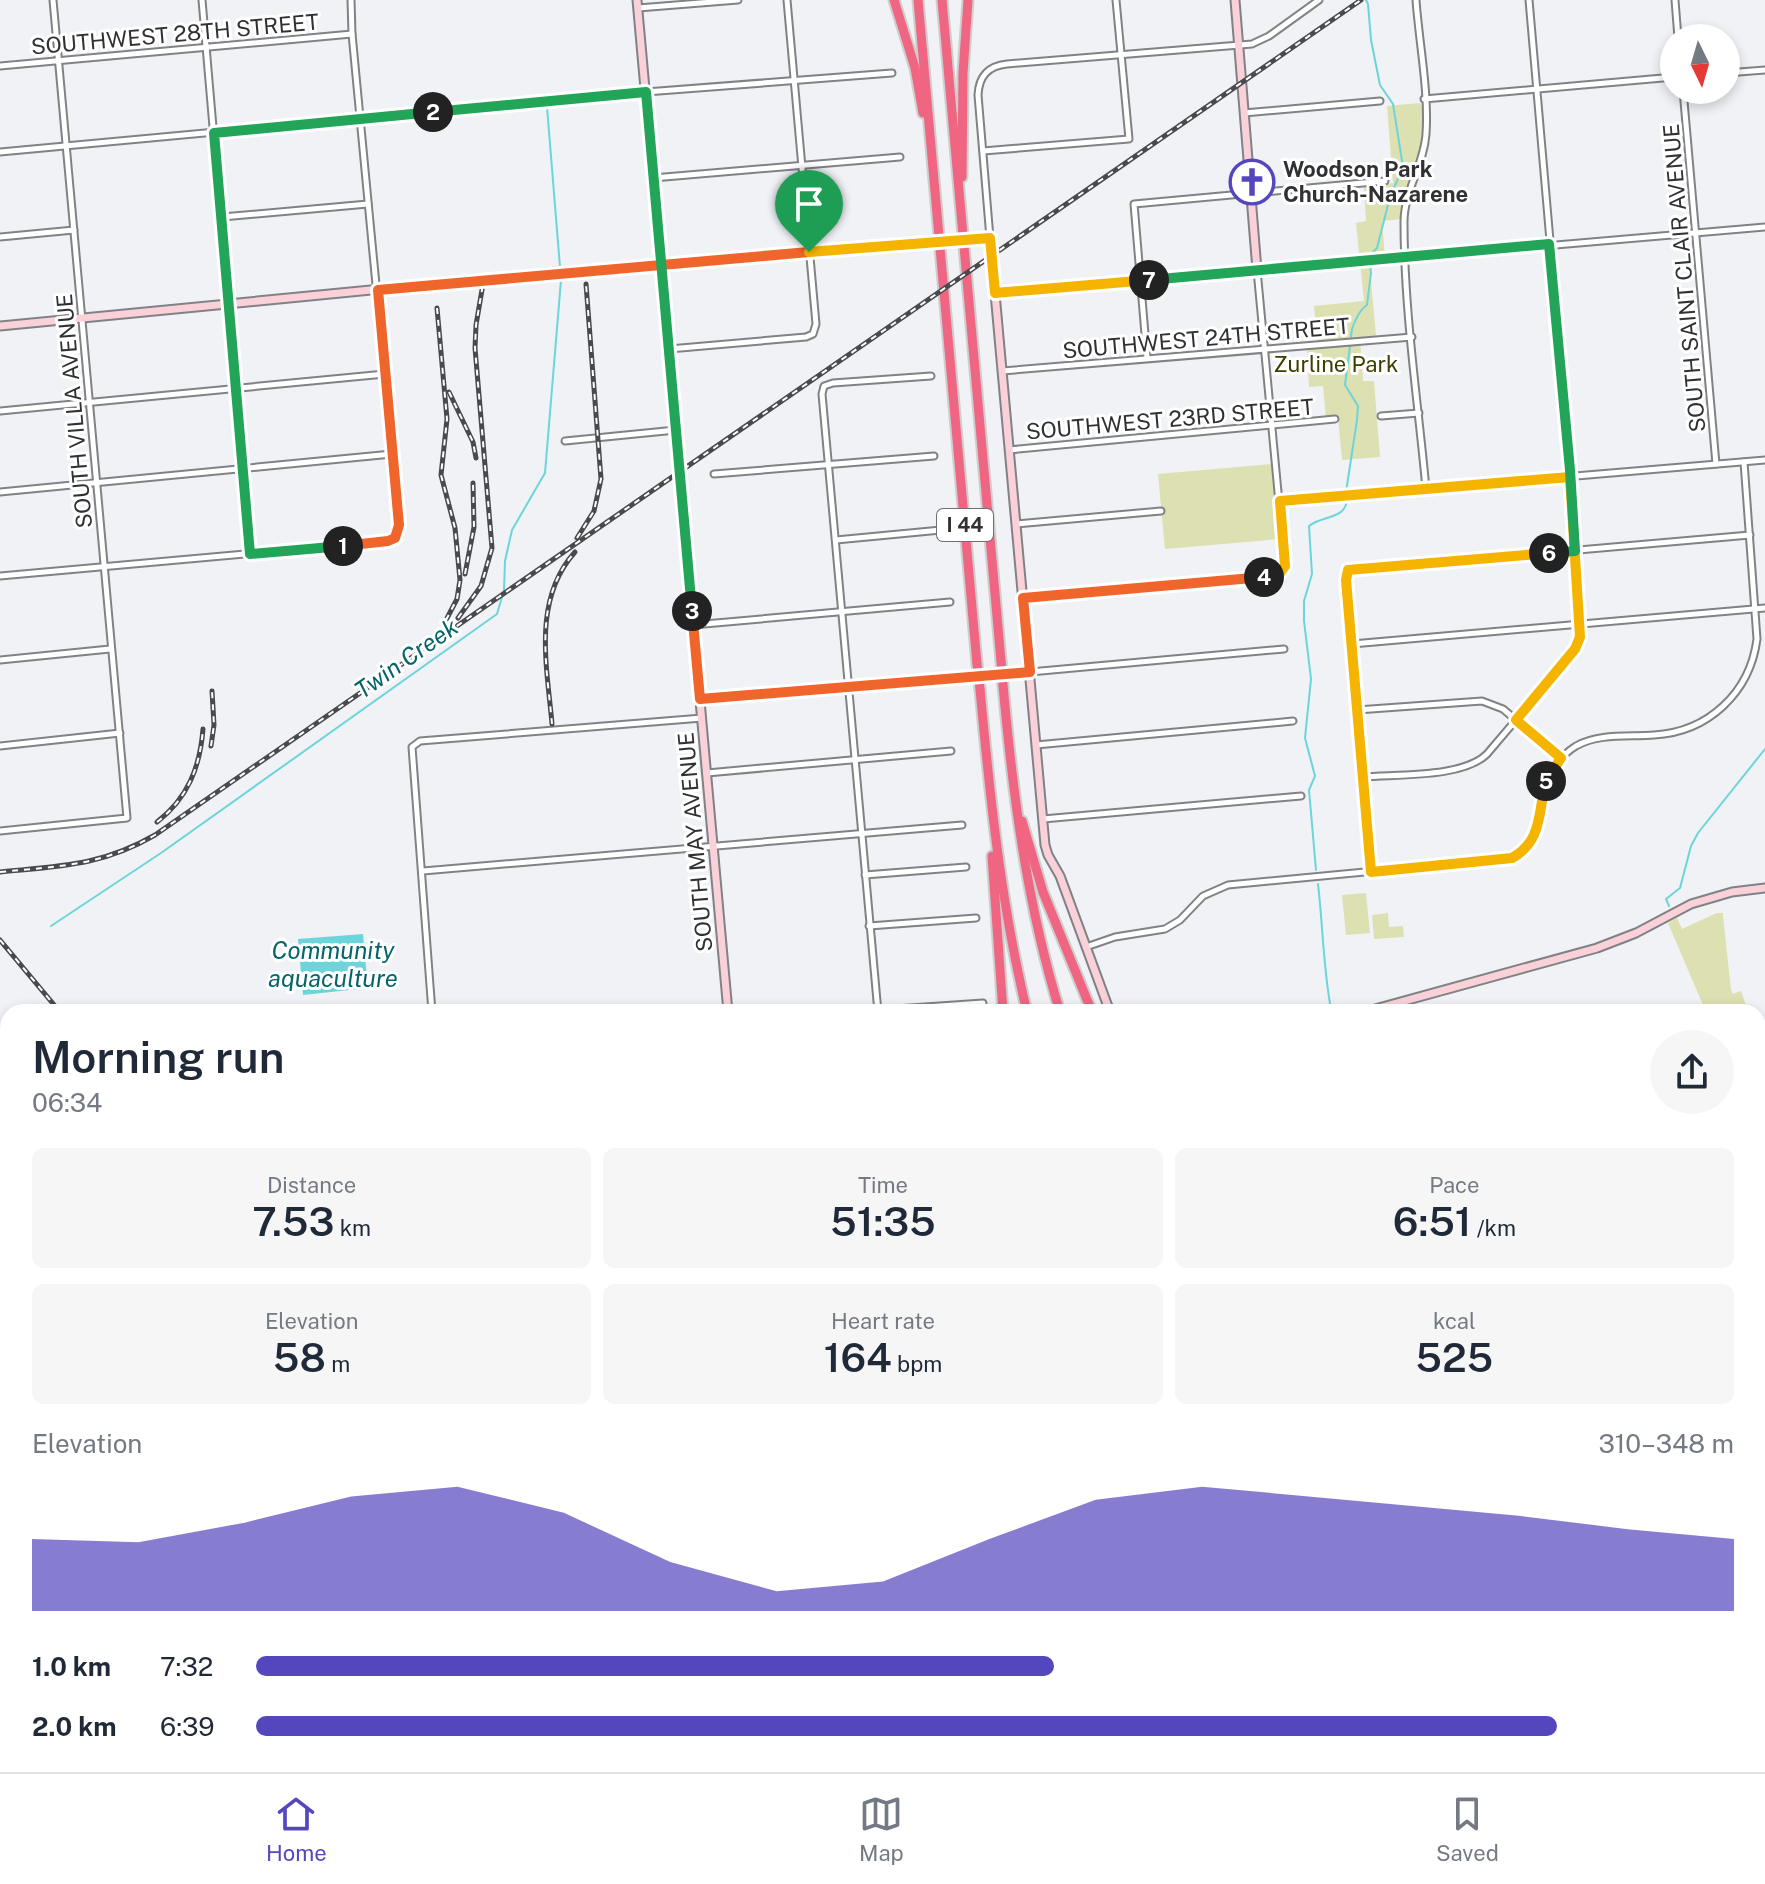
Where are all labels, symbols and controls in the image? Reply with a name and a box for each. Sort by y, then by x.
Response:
street label: SOUTHWEST 28TH STREET [30,8,320,60]
north arrow [1660,24,1740,104]
map controls [1660,24,1740,104]
pin: 2 [413,92,453,132]
text: 2 [426,99,440,125]
street label: SOUTH SAINT CLAIR AVENUE [1658,123,1710,433]
place label: Woodson Park Church-Nazarene [1283,156,1468,207]
church icon: Woodson Park Church-Nazarene [1228,158,1276,206]
pin [775,170,843,252]
icon: arrive [787,182,831,226]
pin: 7 [1129,260,1169,300]
text: 7 [1142,267,1156,293]
street label: SOUTH VILLA AVENUE [51,293,97,529]
street label: SOUTHWEST 24TH STREET [1061,312,1351,364]
park label: Zurline Park [1274,351,1398,377]
street label: SOUTHWEST 23RD STREET [1025,393,1315,445]
road number: I 44 [937,509,993,541]
pin: 1 [323,526,363,566]
text: 1 [338,533,348,559]
pin: 6 [1529,533,1569,573]
text: 6 [1542,540,1556,566]
pin: 4 [1244,557,1284,597]
text: 4 [1257,564,1271,590]
pin: 3 [672,591,712,631]
text: 3 [685,598,699,624]
water label: Twin Creek [349,612,463,704]
street label: SOUTH MAY AVENUE [672,731,718,953]
pin: 5 [1526,761,1566,801]
text: 5 [1539,768,1553,794]
water label: Community aquaculture [268,936,398,992]
button: share [1650,1030,1734,1114]
text: Morning run [32,1031,285,1083]
text: 06:34 [32,1087,102,1118]
text: Distance [267,1172,356,1198]
text: Time [858,1172,908,1198]
text: Pace [1429,1172,1479,1198]
text: 7.53 [252,1198,334,1245]
text: 51:35 [830,1198,936,1245]
text: 6:51 [1393,1198,1472,1245]
text: km [334,1215,371,1241]
text: /km [1472,1215,1516,1241]
text: Elevation [265,1308,358,1334]
text: Heart rate [831,1308,935,1334]
text: kcal [1433,1308,1476,1334]
text: 58 [273,1334,326,1381]
text: 164 [824,1334,892,1381]
text: 525 [1416,1334,1493,1381]
text: m [326,1351,350,1377]
text: bpm [892,1351,942,1377]
text: Elevation [32,1428,142,1459]
text: 310–348 m [1598,1428,1734,1459]
text: 1.0 km [32,1651,111,1682]
text: 7:32 [160,1651,213,1682]
text: 2.0 km [32,1711,117,1742]
text: 6:39 [160,1711,215,1742]
tab: Home [266,1792,327,1866]
tab: Map [859,1792,904,1866]
tab: Saved [1436,1792,1499,1866]

